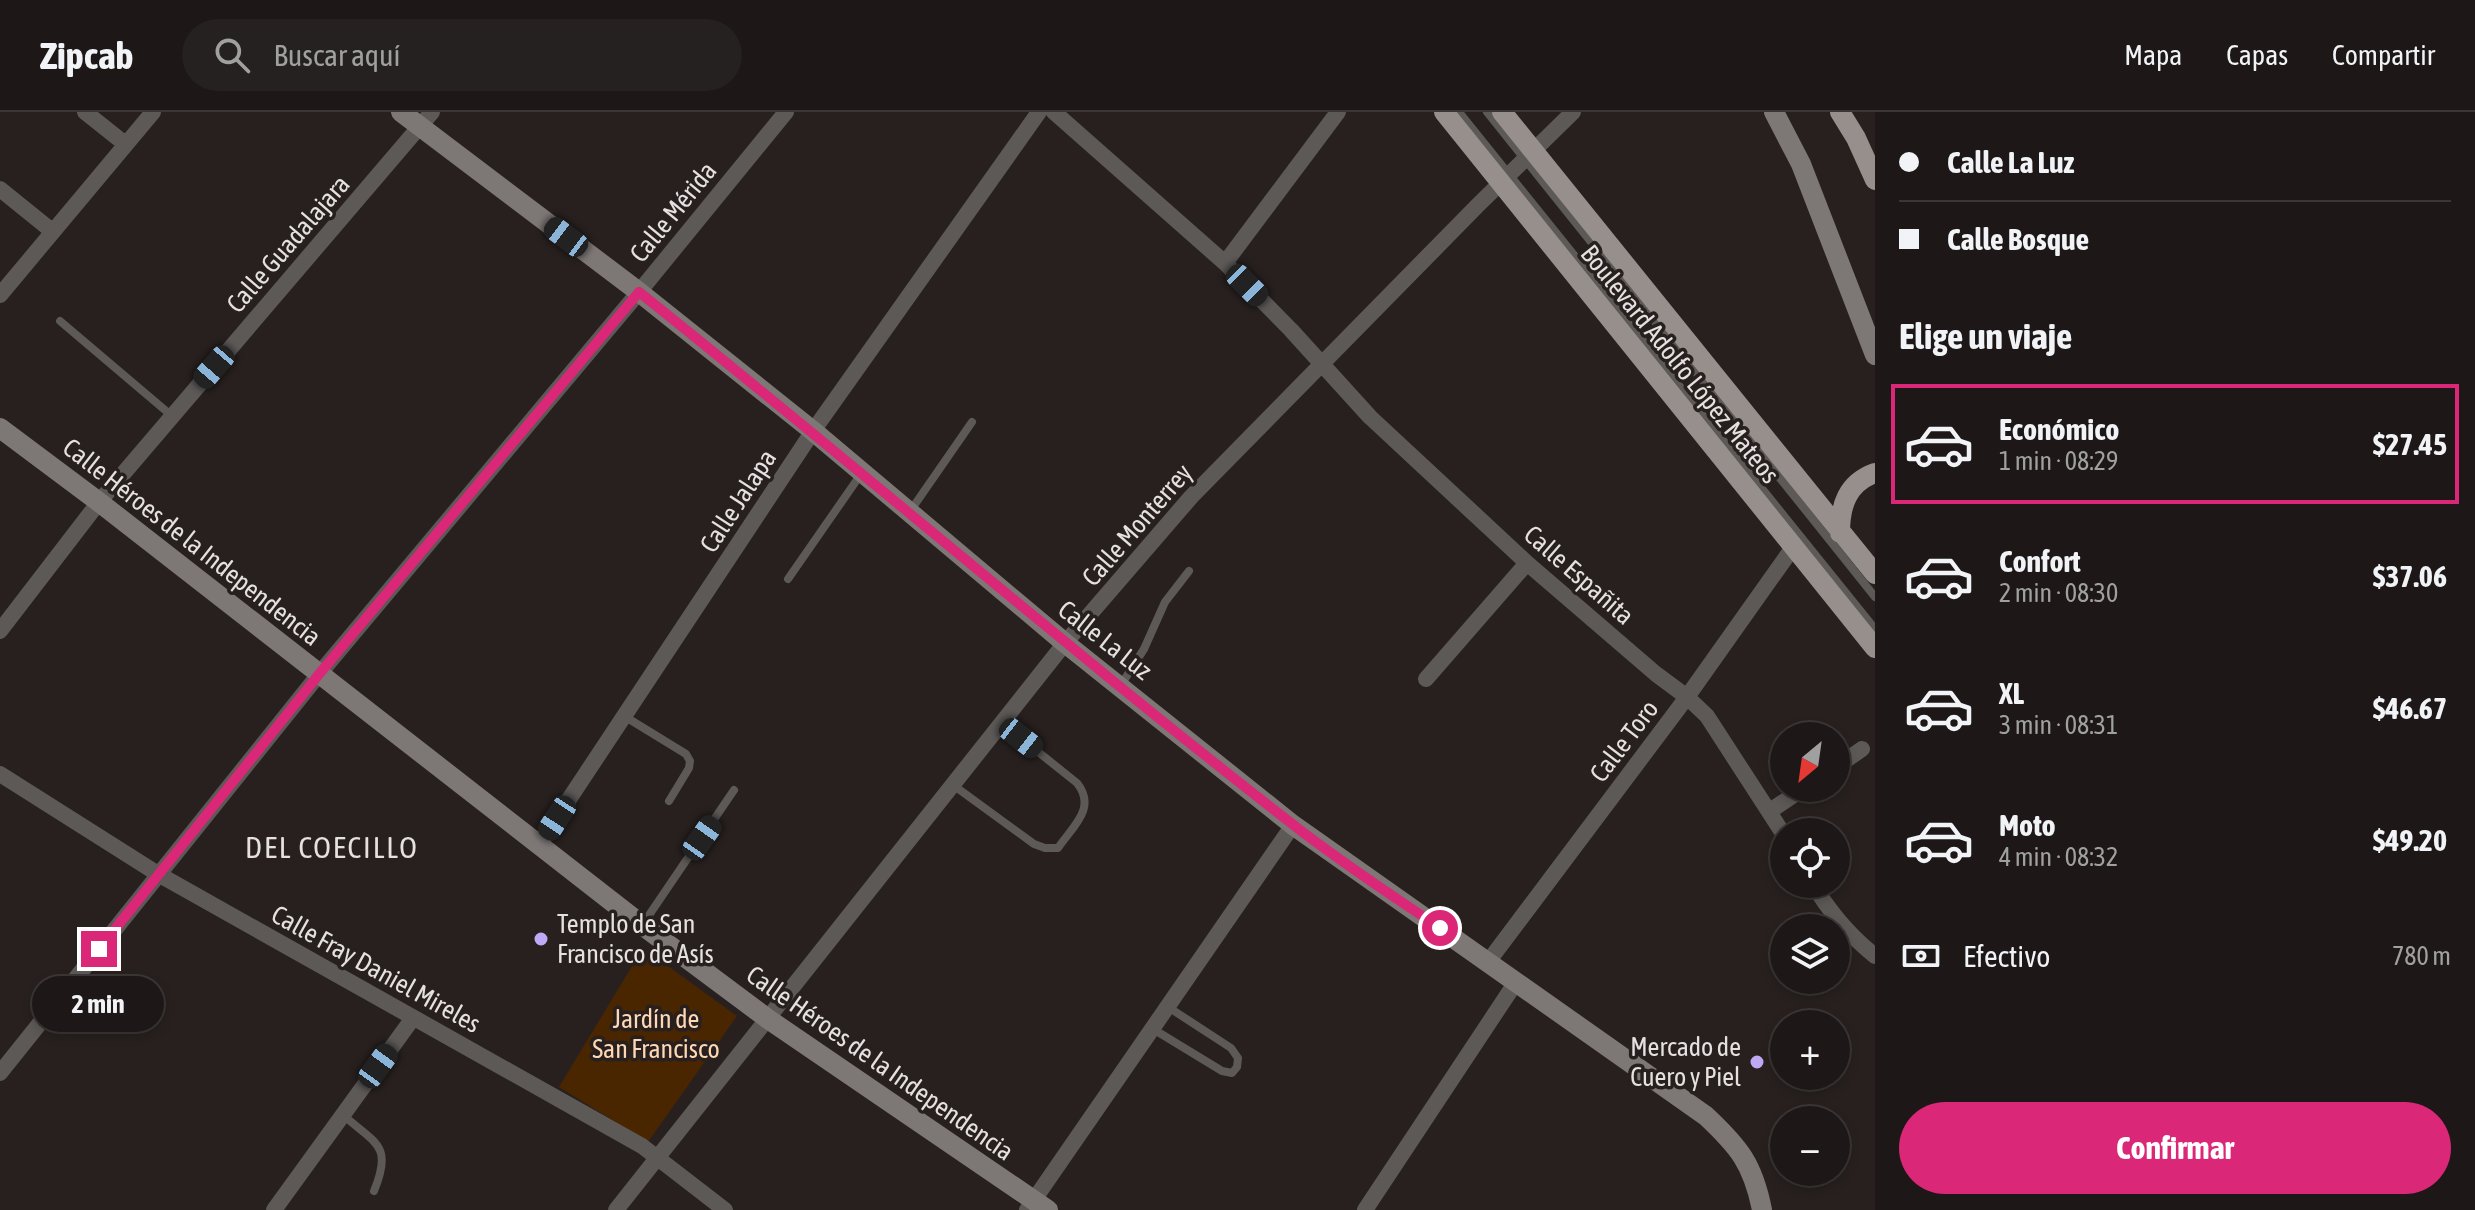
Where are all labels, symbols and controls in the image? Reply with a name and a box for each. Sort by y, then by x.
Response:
search box [182,19,742,91]
icon: search [210,33,254,77]
text: Zipcab [40,34,134,77]
text: Buscar aquí [274,38,400,72]
text: Mapa [2124,39,2182,71]
text: Capas [2226,39,2288,71]
text: Compartir [2332,39,2435,71]
text: Calle La Luz [1947,145,2074,179]
street label: Calle Mérida [624,156,722,268]
street label: Calle Guadalajara [220,169,356,319]
car [540,213,592,261]
text: Calle Bosque [1947,222,2089,256]
street label: Boulevard Adolfo López Mateos [1575,239,1785,489]
car [1222,260,1272,310]
text: Elige un viaje [1899,315,2072,357]
car [189,341,239,393]
icon: car [1903,408,1975,480]
text: Económico [1999,412,2119,446]
text: $27.45 [2373,427,2447,461]
street label: Calle Héroes de la Independencia [57,432,327,652]
street label: Calle Jalapa [694,444,782,558]
text: 1 min · 08:29 [1999,446,2118,476]
street label: Calle Monterrey [1076,458,1198,592]
street label: Calle Españita [1518,519,1640,631]
icon: car [1903,540,1975,612]
text: Confort [1999,544,2081,578]
text: $37.06 [2373,559,2447,593]
text: 2 min · 08:30 [1999,578,2118,608]
street label: Calle La Luz [1052,594,1158,686]
icon: car [1903,672,1975,744]
text: XL [1999,676,2024,710]
text: $46.67 [2373,691,2447,725]
street label: Calle Toro [1584,694,1664,788]
text: 3 min · 08:31 [1999,710,2118,740]
car [995,714,1047,762]
north arrow [1770,722,1850,802]
map controls [1770,722,1850,1186]
car [534,791,580,845]
icon: car [1903,804,1975,876]
text: Moto [1999,808,2056,842]
car [678,811,726,865]
button: locate [1770,818,1850,898]
text: $49.20 [2373,823,2447,857]
district label: DEL COECILLO [245,830,419,864]
text: 4 min · 08:32 [1999,842,2118,872]
street label: Calle Fray Daniel Mireles [266,899,486,1039]
place label: Templo de San Francisco de Asís [557,909,714,969]
route start [1422,910,1458,946]
button: layers [1770,914,1850,994]
marker: Templo de San Francisco de Asís [532,930,550,948]
route end [81,931,117,967]
icon: cash [1899,934,1943,978]
text: Efectivo [1963,939,2050,973]
text: 780 m [2392,941,2451,971]
street label: Calle Héroes de la Independencia [741,959,1019,1167]
callout: 2 min [33,977,165,1033]
text: 2 min [71,989,125,1019]
park label: Jardín de San Francisco [592,1004,720,1064]
button: + [1770,1010,1850,1090]
place label: Mercado de Cuero y Piel [1630,1032,1741,1092]
car [354,1040,402,1092]
marker: Mercado de Cuero y Piel [1748,1053,1766,1071]
button: Confirmar [1899,1102,2451,1194]
button: − [1770,1106,1850,1186]

